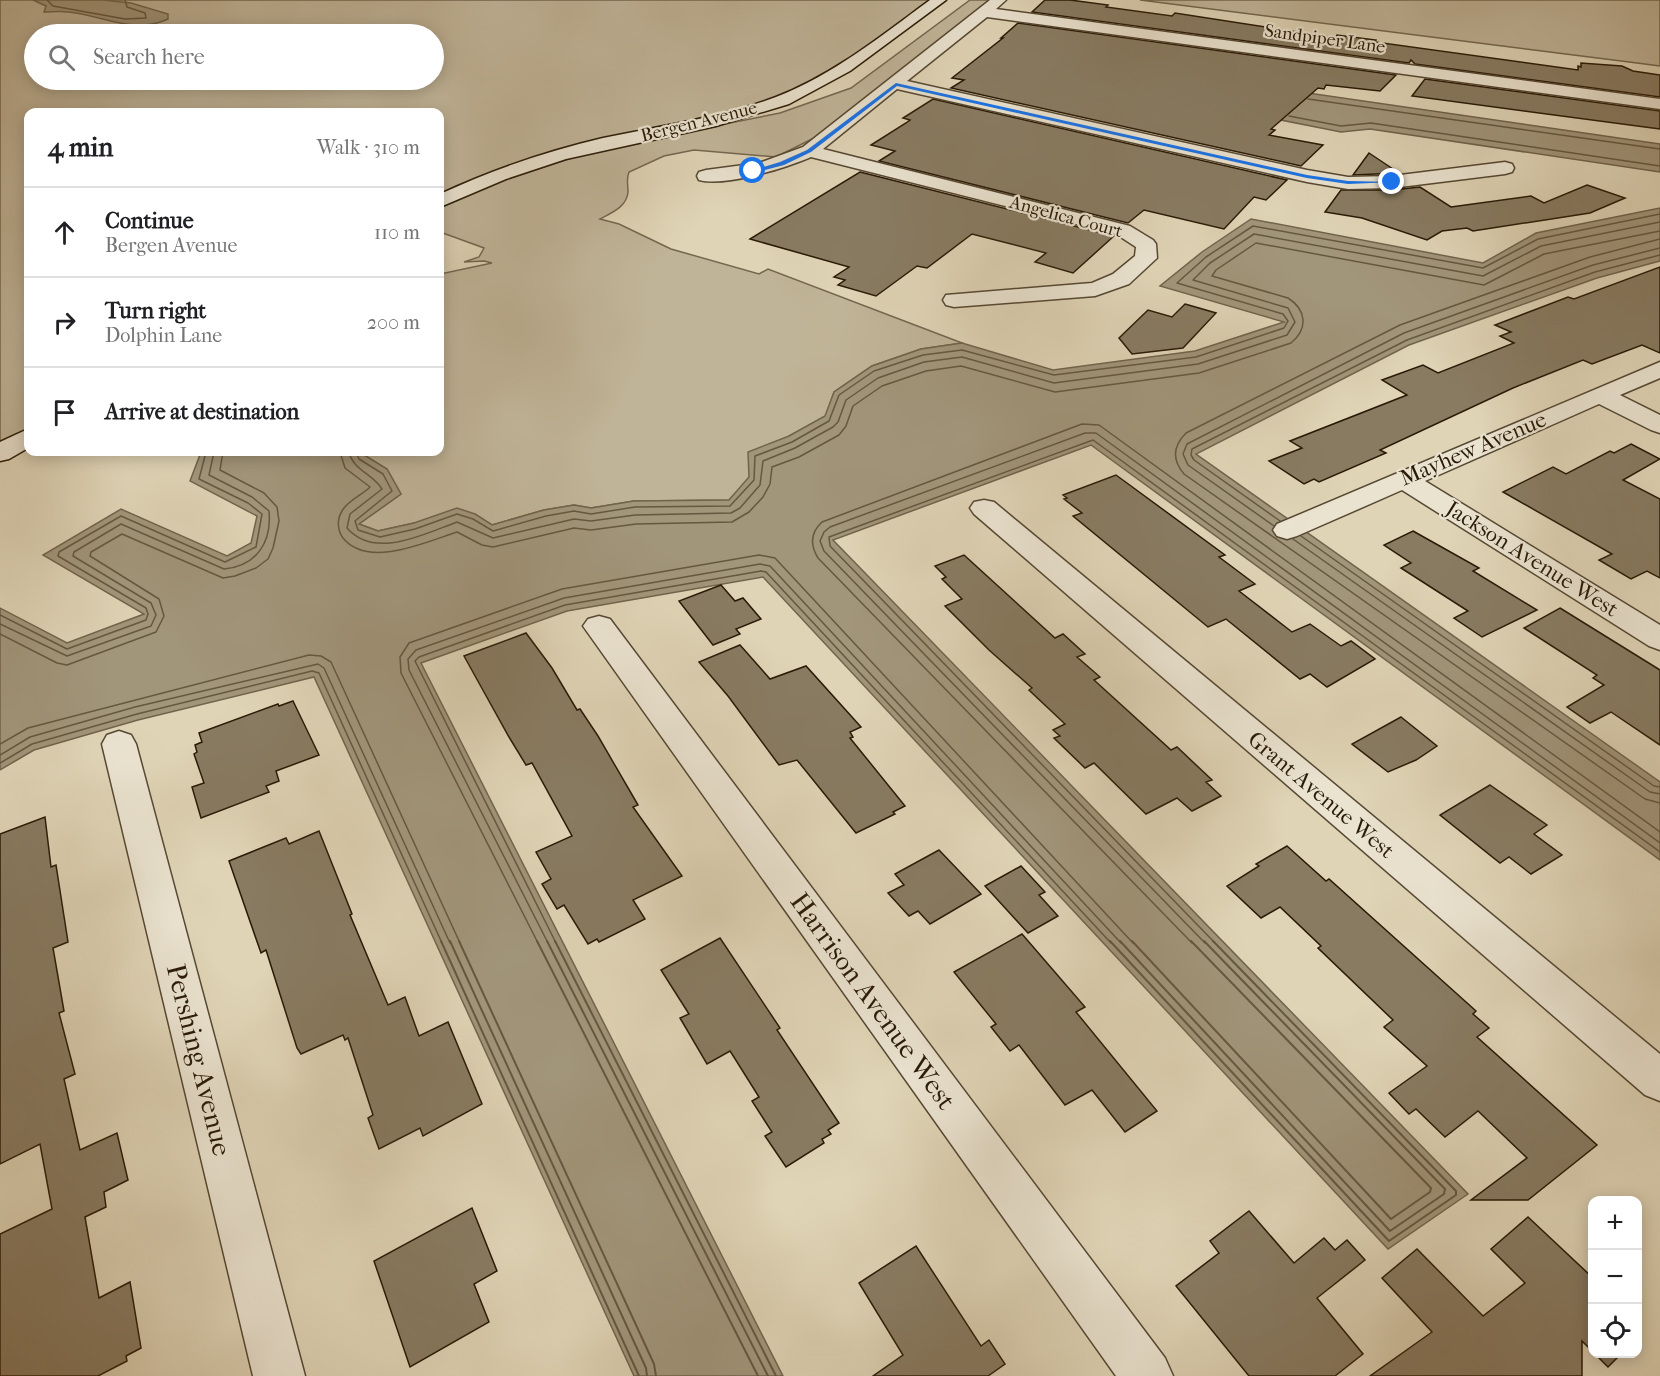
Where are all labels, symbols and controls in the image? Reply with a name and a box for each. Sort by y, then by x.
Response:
street label: Sandpiper Lane [1263,20,1387,58]
search box [24,24,444,90]
icon: search [45,41,78,74]
text: Search here [93,44,205,70]
street label: Bergen Avenue [639,97,759,147]
text: 4 min [48,132,113,163]
text: Walk · 310 m [317,136,420,159]
route start [739,157,765,183]
route end [1378,168,1404,194]
street label: Angelica Court [1006,192,1125,242]
text: Continue [105,208,194,234]
icon: ahead [48,216,81,249]
text: 110 m [374,221,420,244]
text: Bergen Avenue [105,234,237,257]
text: Turn right [105,298,206,324]
icon: right [48,306,81,339]
text: 200 m [367,311,420,334]
text: Dolphin Lane [105,324,222,347]
icon: arrive [48,396,81,429]
text: Arrive at destination [105,399,299,425]
street label: Mayhew Avenue [1396,406,1550,492]
street label: Jackson Avenue West [1439,494,1623,623]
street label: Grant Avenue West [1243,726,1400,864]
street label: Harrison Avenue West [784,886,963,1116]
street label: Pershing Avenue [160,961,238,1159]
map controls [1588,1196,1642,1358]
button: + [1588,1196,1642,1250]
button: − [1588,1250,1642,1304]
button: locate [1588,1304,1642,1358]

